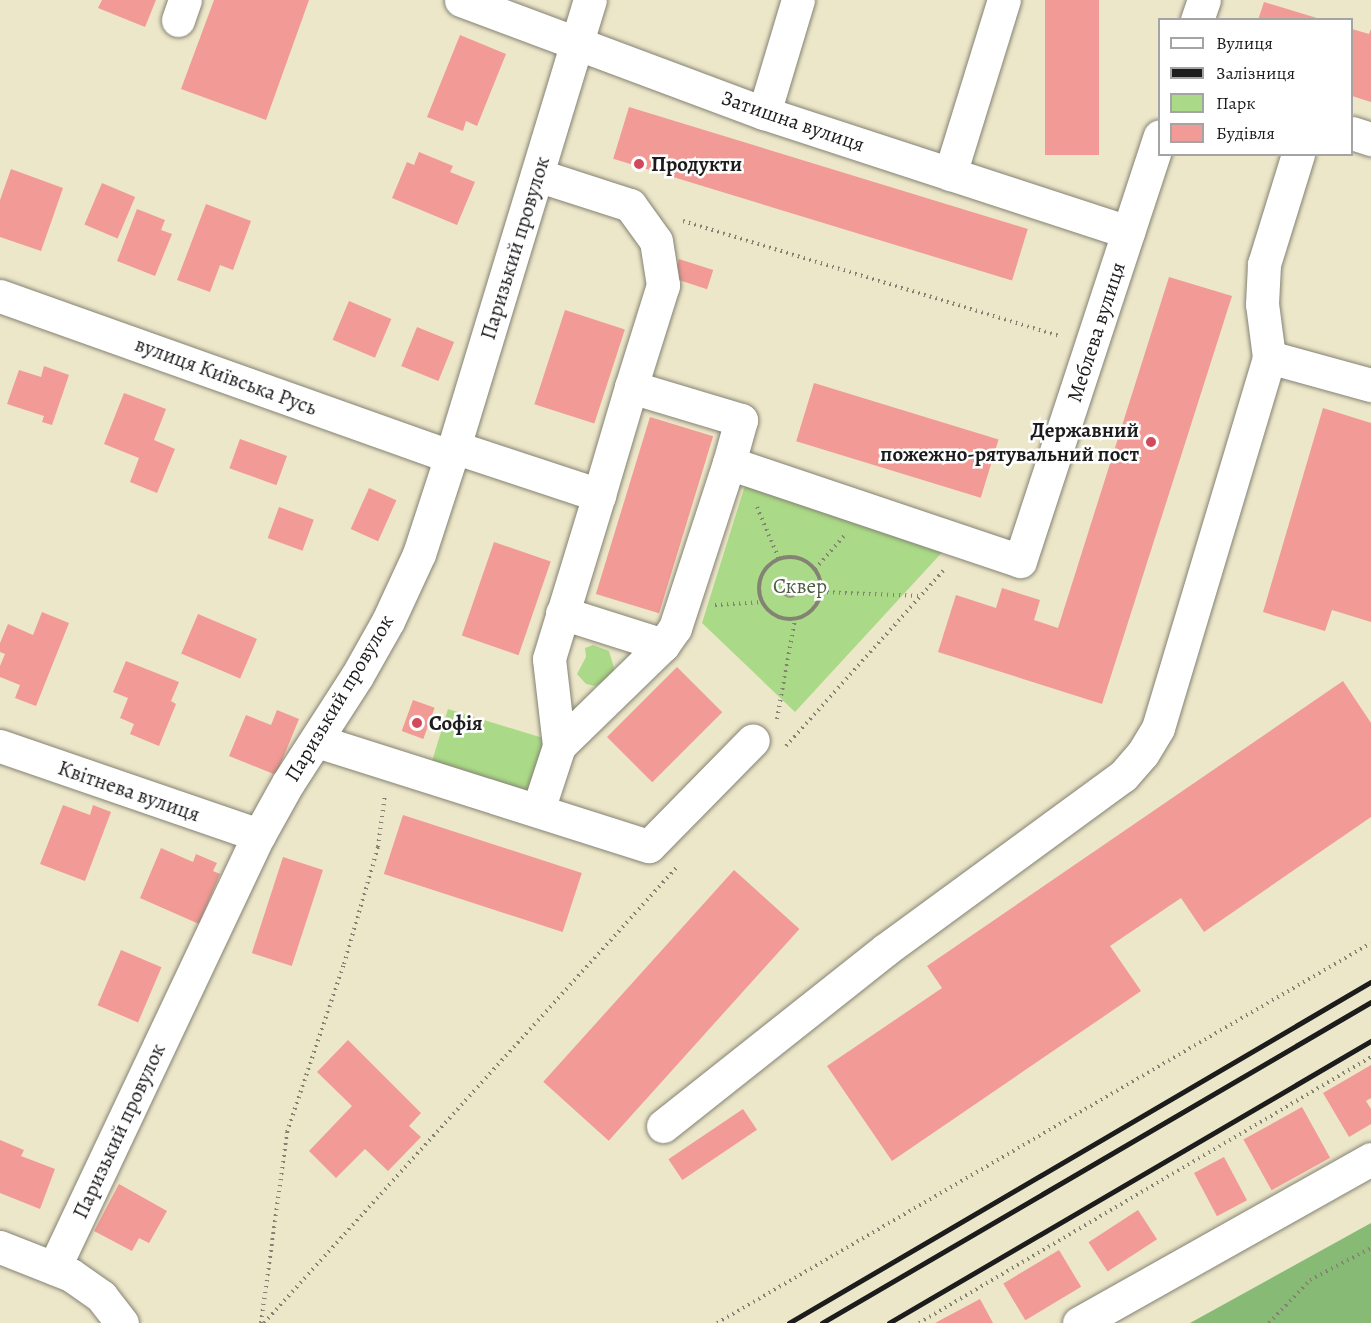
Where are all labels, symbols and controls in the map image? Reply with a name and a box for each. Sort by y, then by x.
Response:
legend [1158,18,1353,156]
text: Вулиця [1216,31,1273,55]
text: Залізниця [1216,61,1295,85]
street label: Затишна вулиця [718,85,868,157]
text: Парк [1216,91,1256,115]
text: Будівля [1216,121,1275,145]
place label: Продукти [651,151,742,177]
street label: Паризький провулок [475,153,555,343]
marker: Продукти [632,157,646,171]
street label: Меблева вулиця [1061,259,1131,405]
street label: вулиця Київська Русь [132,331,320,421]
place label: Державний пожежно-рятувальний пост [880,417,1139,467]
marker: Державний пожежно-рятувальний пост [1144,435,1158,449]
park label: Сквер [773,573,827,599]
street label: Паризький провулок [279,610,399,786]
place label: Софія [429,710,483,736]
marker: Софія [410,716,424,730]
street label: Квітнева вулиця [55,755,203,827]
street label: Паризький провулок [67,1039,171,1223]

